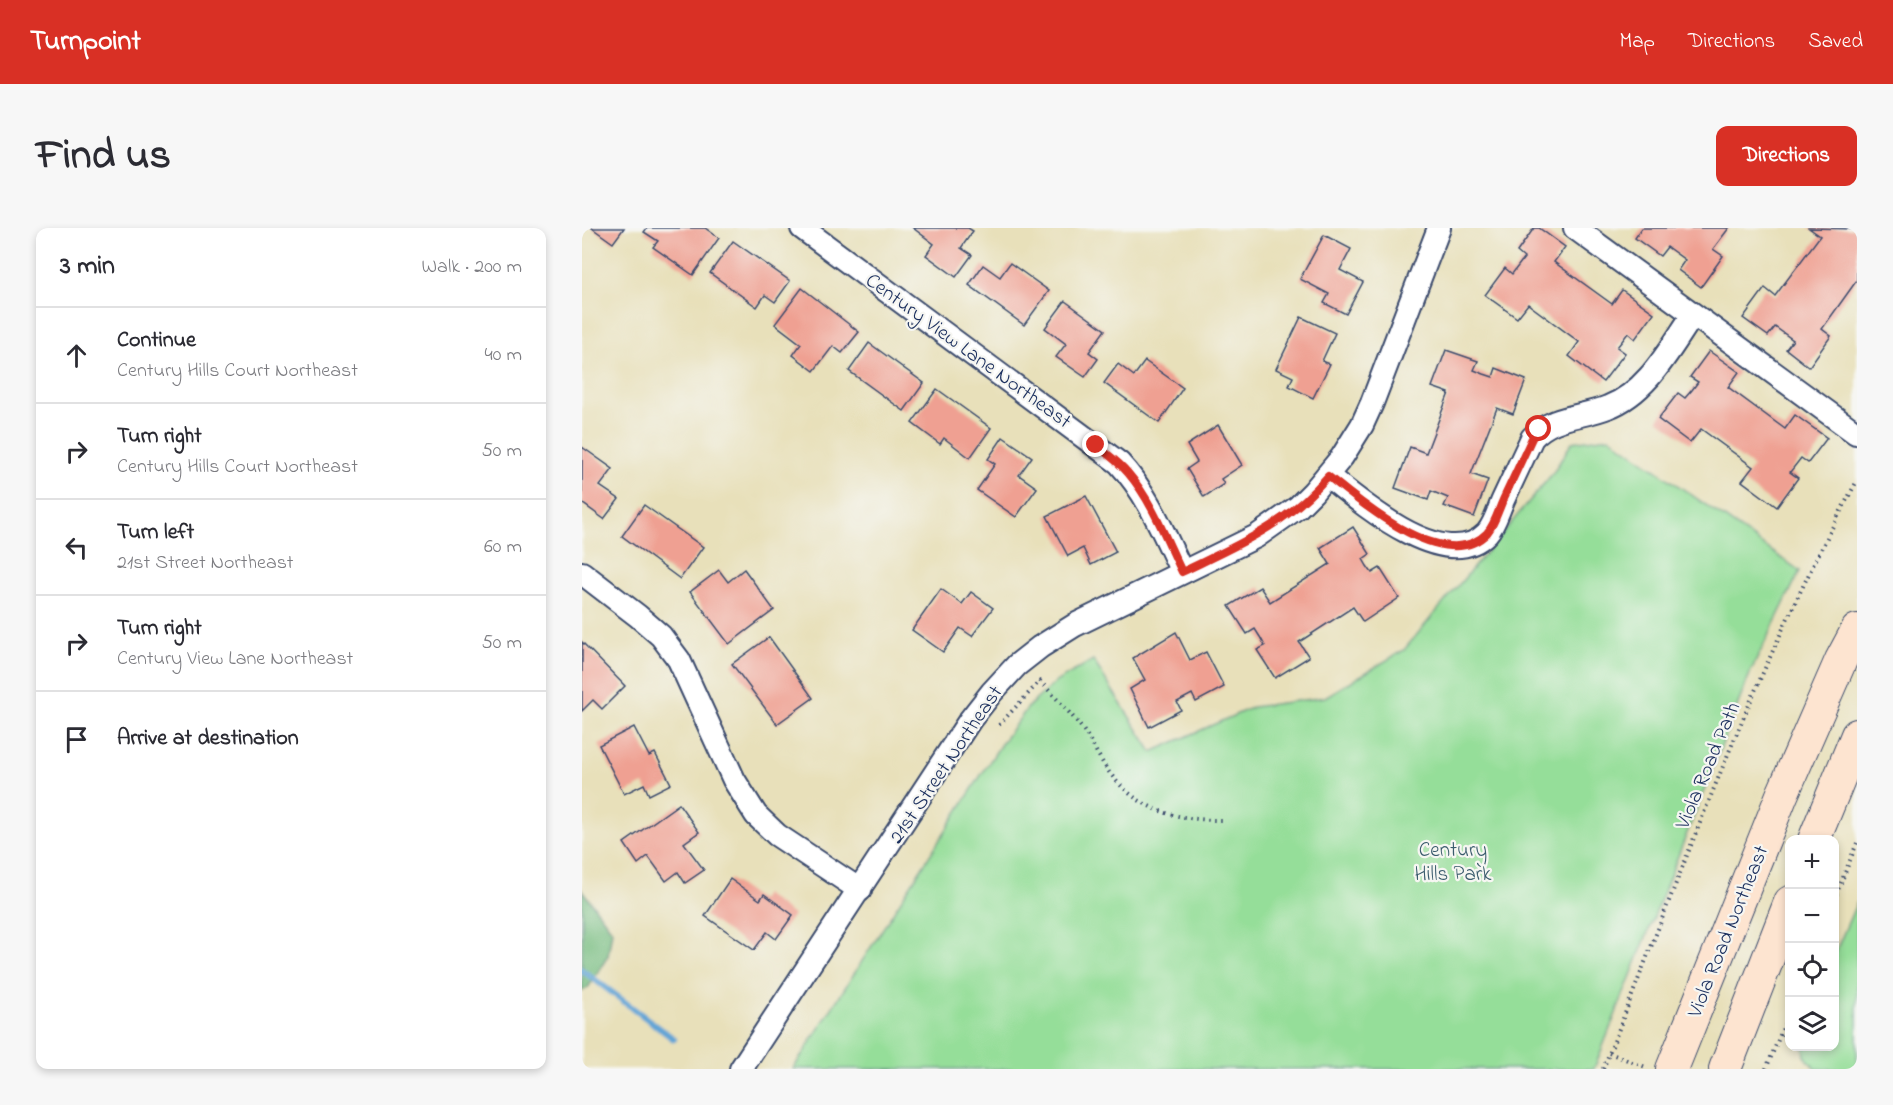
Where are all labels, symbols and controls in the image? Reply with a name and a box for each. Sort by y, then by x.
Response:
text: Turnpoint [30,22,141,63]
text: Map [1619,27,1655,57]
text: Directions [1688,27,1775,57]
text: Saved [1808,27,1863,57]
text: Find us [36,126,171,187]
button: Directions [1716,126,1857,186]
text: 3 min [60,248,115,286]
text: Walk · 200 m [422,253,522,282]
street label: Century View Lane Northeast [857,267,1077,438]
text: Continue [117,325,196,357]
icon: ahead [60,339,93,372]
text: 40 m [485,341,522,370]
text: Century Hills Court Northeast [117,357,358,386]
route start [1525,415,1551,441]
text: Turn right [117,421,202,453]
route end [1082,431,1108,457]
icon: right [60,435,93,468]
text: 50 m [481,437,522,466]
text: Century Hills Court Northeast [117,453,358,482]
text: Turn left [117,517,194,549]
icon: left [60,531,93,564]
text: 60 m [484,533,522,562]
text: 21st Street Northeast [117,549,294,578]
text: Turn right [117,613,202,645]
icon: right [60,627,93,660]
text: 50 m [481,629,522,658]
text: Century View Lane Northeast [117,645,353,674]
street label: 21st Street Northeast [882,680,1011,850]
street label: Viola Road Path [1668,698,1749,835]
icon: arrive [60,723,93,756]
text: Arrive at destination [117,723,299,755]
map controls [1785,835,1839,1051]
button: + [1785,835,1839,889]
park label: Century Hills Park [1415,836,1492,890]
street label: Viola Road Northeast [1680,841,1777,1023]
button: − [1785,889,1839,943]
button: locate [1785,943,1839,997]
button: layers [1785,997,1839,1051]

